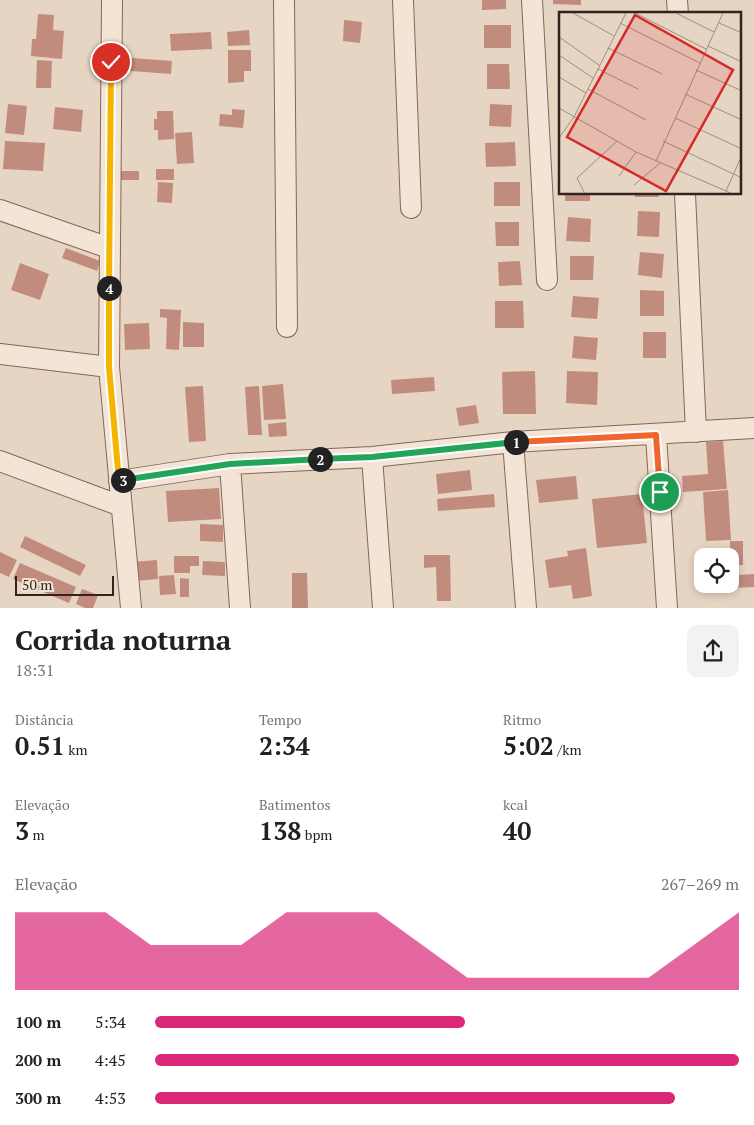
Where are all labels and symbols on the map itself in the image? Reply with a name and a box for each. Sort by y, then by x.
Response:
inset map [559,12,742,195]
pin [90,41,132,83]
pin: 4 [96,276,122,300]
pin: 1 [504,430,528,454]
pin: 2 [308,446,332,472]
pin: 3 [110,468,136,492]
pin [639,471,681,513]
scale bar [15,572,114,596]

